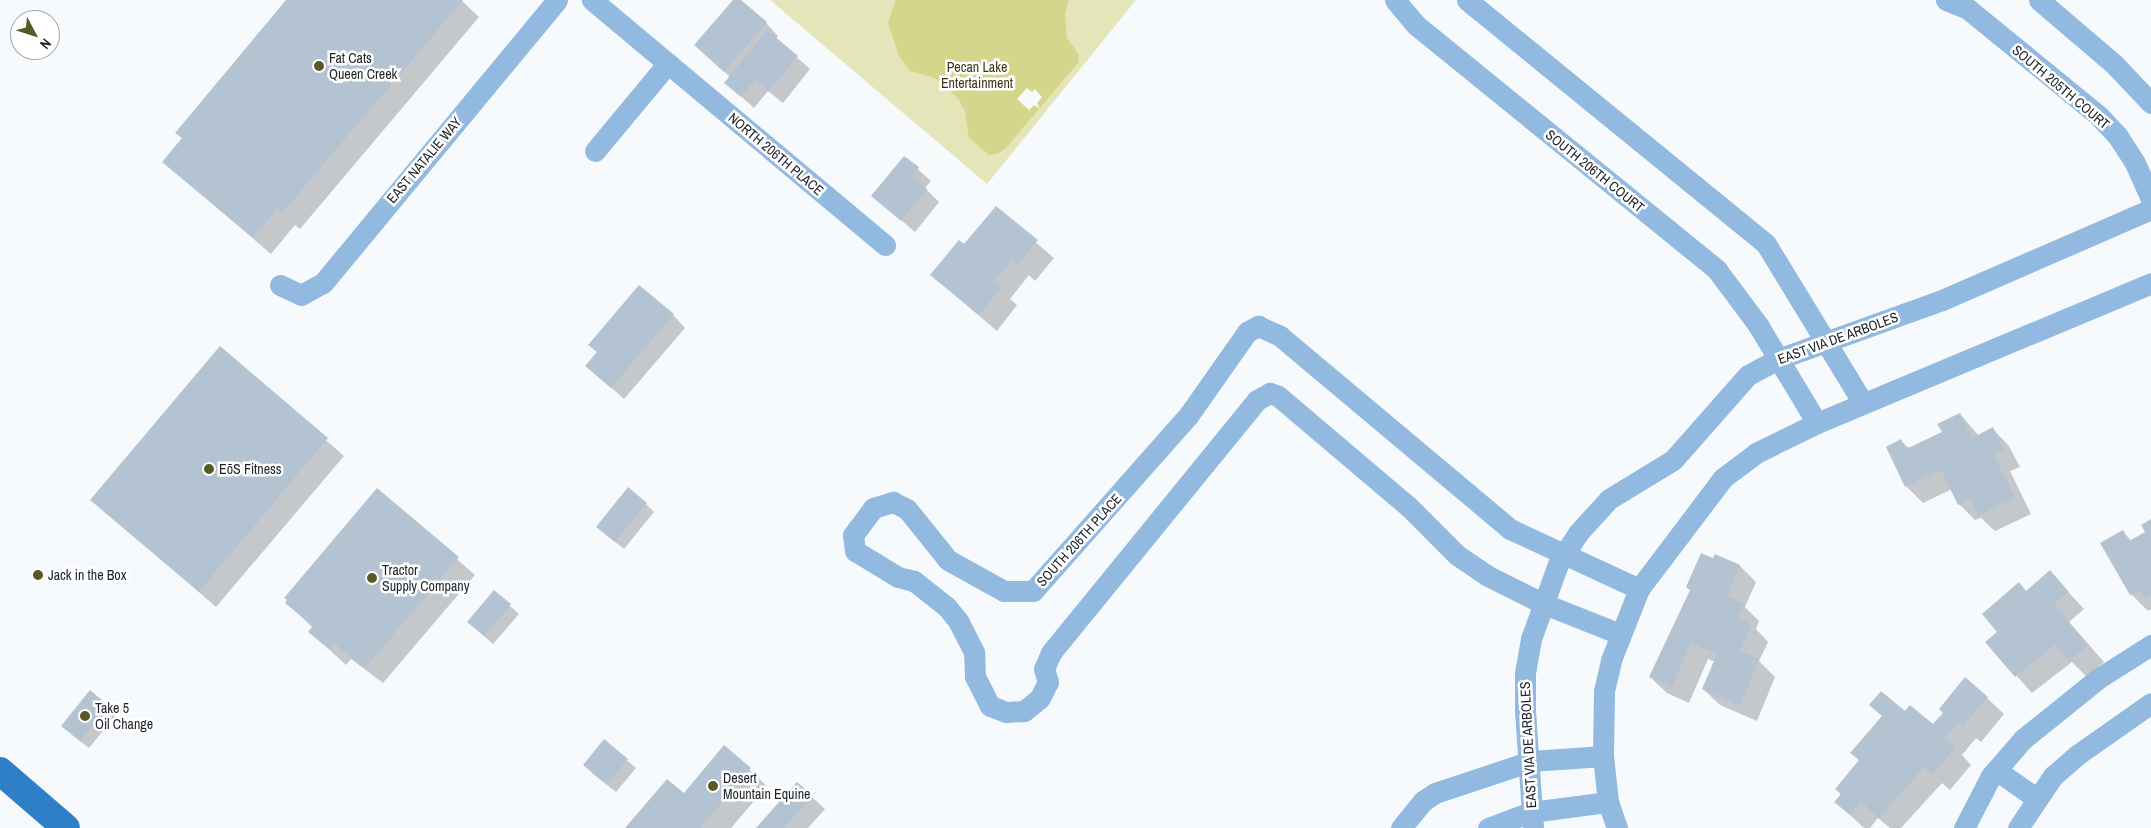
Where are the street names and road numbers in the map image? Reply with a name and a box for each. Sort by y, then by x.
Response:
street label: SOUTH 205TH COURT [2009,41,2113,133]
street label: NORTH 206TH PLACE [725,109,827,199]
street label: EAST NATALIE WAY [383,113,465,207]
street label: SOUTH 206TH COURT [1542,126,1648,216]
street label: EAST VIA DE ARBOLES [1775,308,1901,368]
street label: SOUTH 206TH PLACE [1033,490,1125,590]
street label: EAST VIA DE ARBOLES [1516,681,1540,809]

